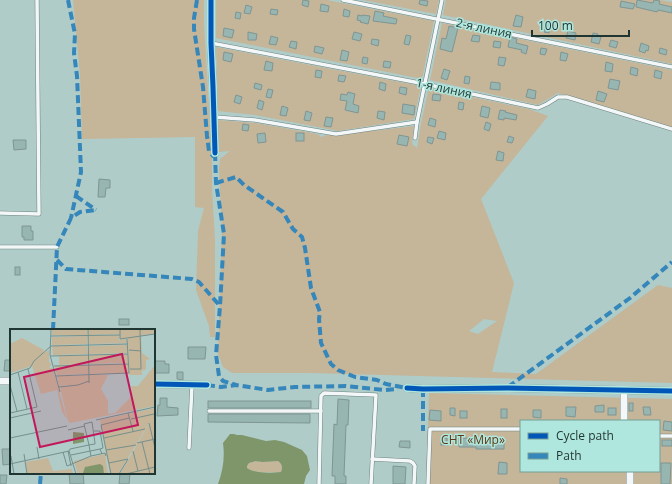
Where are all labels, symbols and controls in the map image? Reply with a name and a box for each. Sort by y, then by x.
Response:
scale bar [532,12,629,38]
street label: 2-я линия [454,14,514,42]
text: 100 m [538,17,573,34]
street label: 1-я линия [414,74,474,102]
inset map [10,329,155,474]
legend [520,420,660,472]
text: Cycle path [556,427,614,444]
park label: СНТ «Мир» [441,431,505,448]
text: Path [556,447,582,464]

